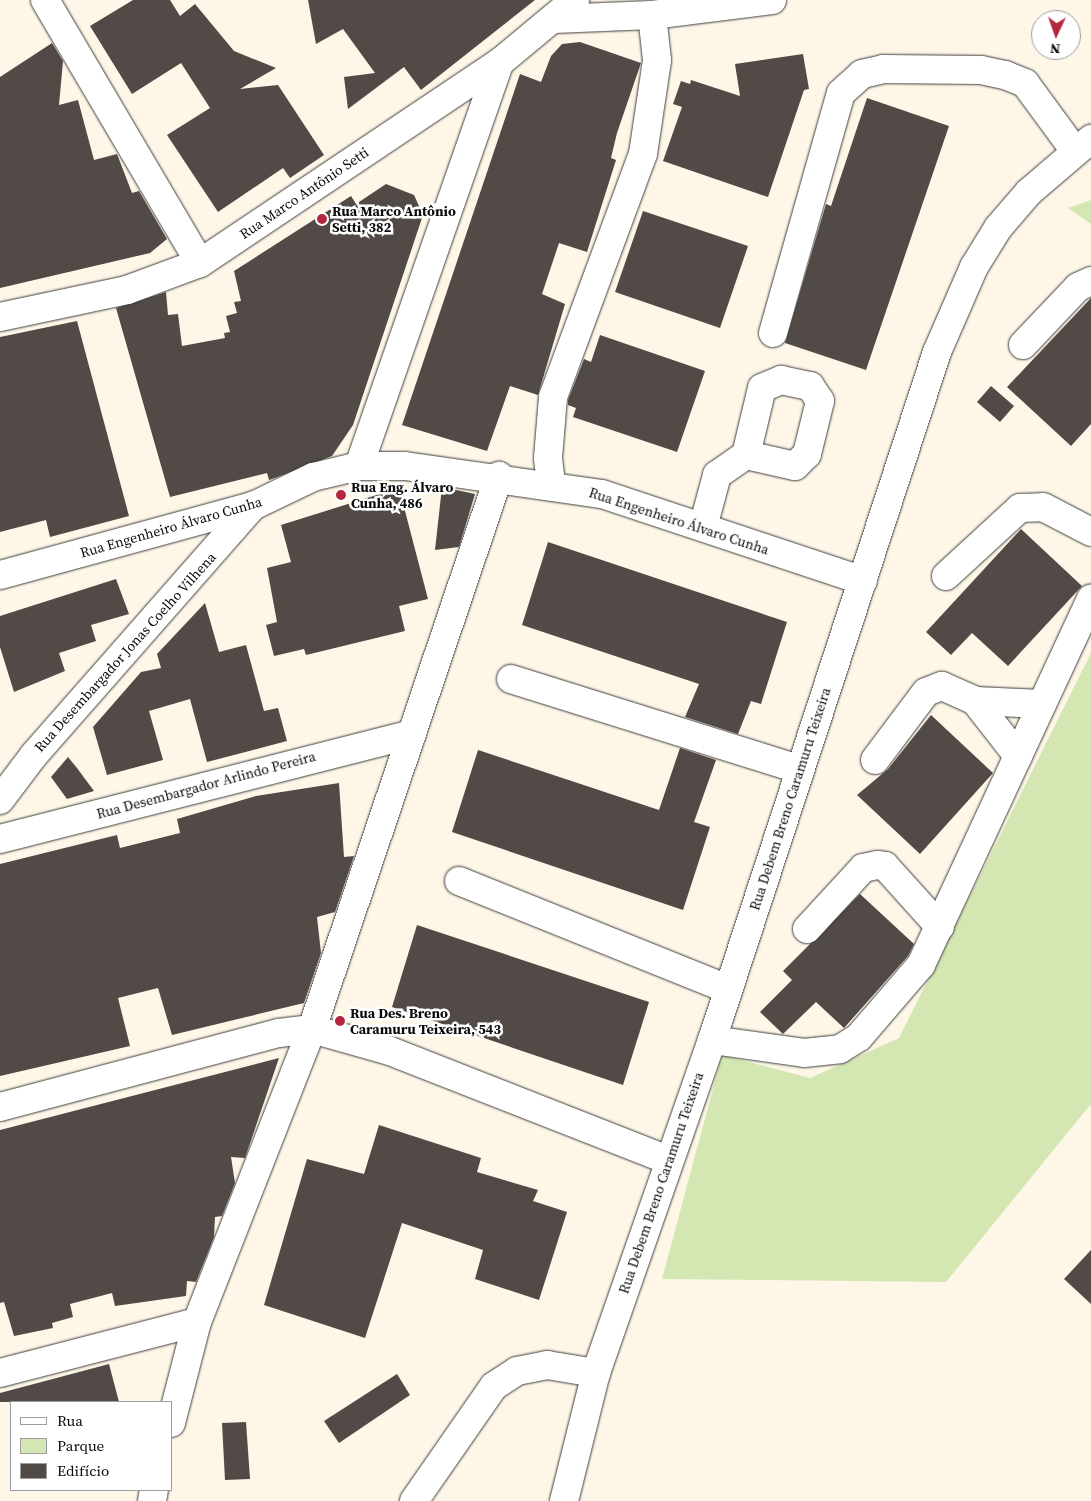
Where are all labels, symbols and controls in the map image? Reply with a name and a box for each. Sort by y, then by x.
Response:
north arrow [1031,10,1081,60]
text: N [1050,39,1061,59]
street label: Rua Marco Antônio Setti [236,144,372,242]
place label: Rua Marco Antônio Setti, 382 [332,203,456,236]
marker: Rua Marco Antônio Setti, 382 [316,213,328,225]
place label: Rua Eng. Álvaro Cunha, 486 [351,479,453,512]
street label: Rua Engenheiro Álvaro Cunha [587,484,771,558]
marker: Rua Eng. Álvaro Cunha, 486 [335,489,347,501]
street label: Rua Engenheiro Álvaro Cunha [78,493,264,561]
street label: Rua Desembargador Jonas Coelho Vilhena [31,549,219,755]
street label: Rua Debem Breno Caramuru Teixeira [746,685,834,913]
street label: Rua Desembargador Arlindo Pereira [95,748,317,822]
place label: Rua Des. Breno Caramuru Teixeira, 543 [350,1005,501,1038]
marker: Rua Des. Breno Caramuru Teixeira, 543 [334,1015,346,1027]
street label: Rua Debem Breno Caramuru Teixeira [615,1070,707,1296]
legend [10,1401,172,1491]
text: Rua [57,1410,83,1431]
text: Parque [57,1435,104,1456]
text: Edifício [57,1460,109,1481]

